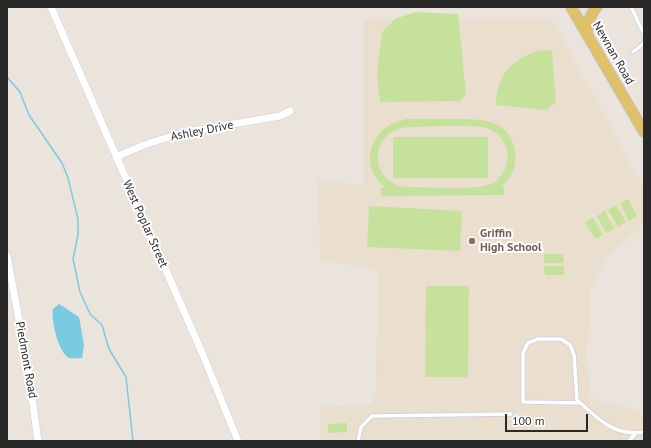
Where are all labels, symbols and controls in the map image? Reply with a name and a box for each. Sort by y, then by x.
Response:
street label: Newnan Road [589,19,637,87]
street label: Ashley Drive [169,118,235,144]
street label: West Poplar Street [119,178,171,270]
place label: Griffin High School [480,227,542,255]
marker: Griffin High School [467,236,477,246]
street label: Piedmont Road [12,320,40,400]
scale bar [507,406,590,432]
text: 100 m [512,413,545,428]

